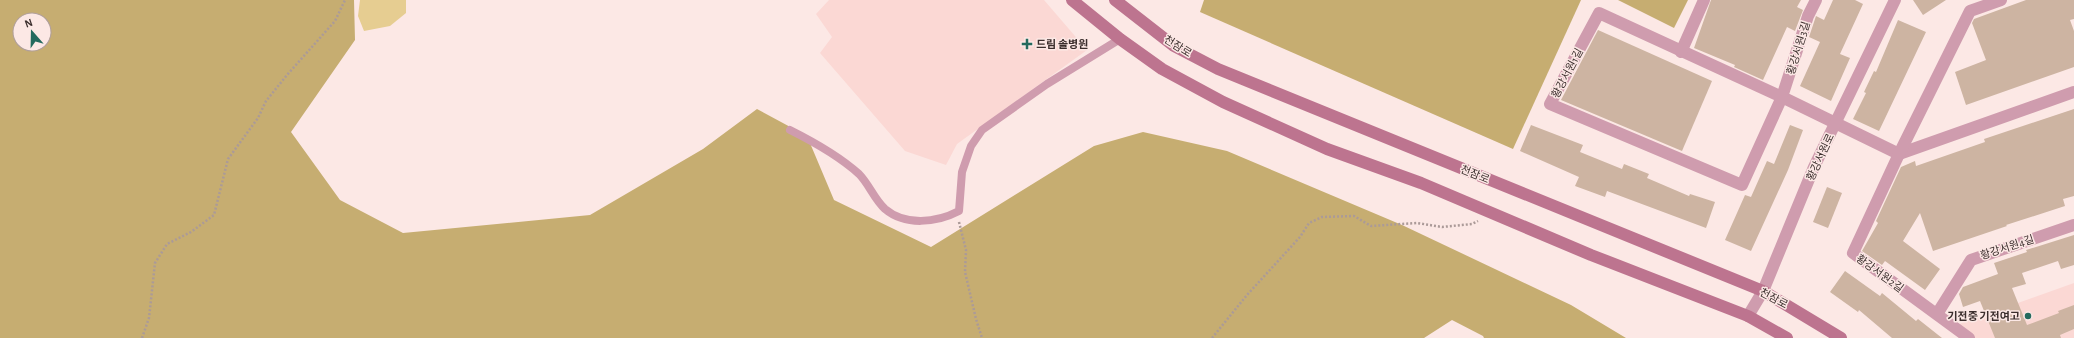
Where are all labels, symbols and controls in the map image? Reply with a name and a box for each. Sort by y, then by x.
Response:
north arrow [12,12,52,52]
text: N [23,17,34,30]
street label: 황강서원3길 [1785,20,1812,76]
street label: 천잠로 [1162,33,1194,59]
marker: 드림 솔병원 [1021,38,1033,50]
place label: 드림 솔병원 [1036,39,1088,50]
street label: 황강서원1길 [1550,47,1585,100]
street label: 황강서원로 [1805,132,1836,182]
street label: 천잠로 [1459,163,1491,185]
street label: 황강서원4길 [1979,234,2035,261]
street label: 황강서원2길 [1854,253,1905,294]
street label: 천잠로 [1758,286,1790,310]
place label: 기전중 기전여고 [1947,311,2020,322]
marker: 기전중 기전여고 [2023,311,2033,321]

